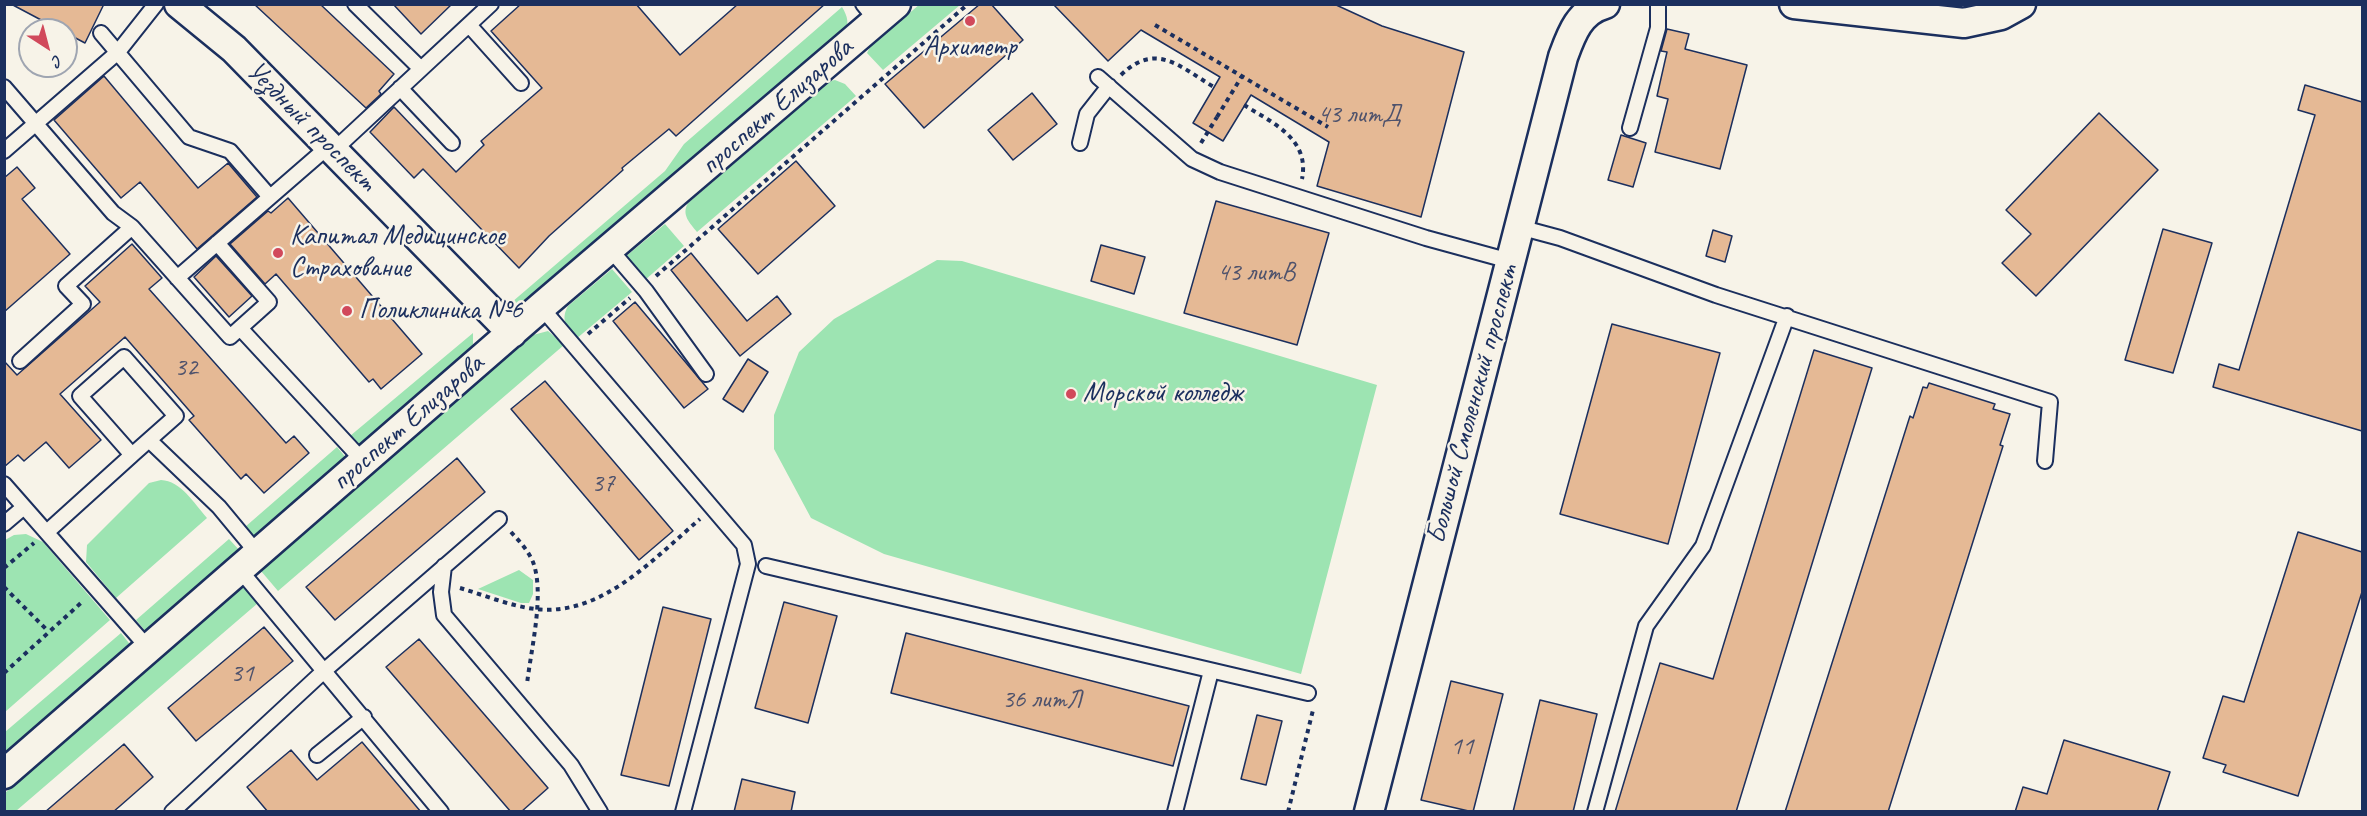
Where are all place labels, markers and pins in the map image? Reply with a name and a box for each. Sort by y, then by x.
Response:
marker: Архиметр [963,14,977,28]
place label: Архиметр [923,31,1017,65]
place label: Капитал Медицинское Страхование [290,220,505,286]
marker: Капитал Медицинское Страхование [271,246,285,260]
place label: Поликлиника №6 [359,294,523,328]
marker: Поликлиника №6 [340,304,354,318]
place label: Морской колледж [1083,377,1242,411]
marker: Морской колледж [1064,387,1078,401]

